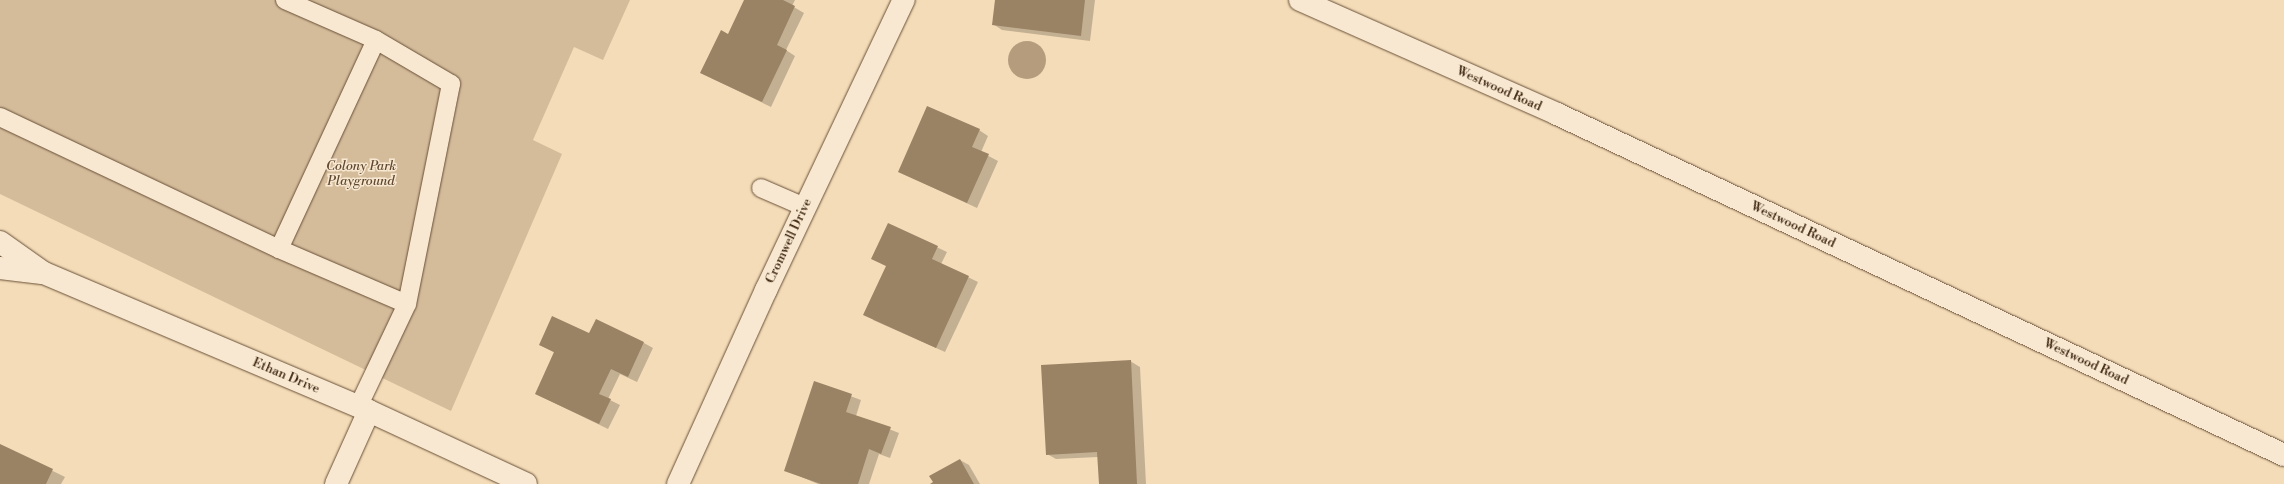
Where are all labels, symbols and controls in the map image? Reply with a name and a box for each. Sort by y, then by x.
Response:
street label: Westwood Road [1454,63,1544,115]
park label: Colony Park Playground [326,159,396,190]
street label: Cromwell Drive [763,196,815,286]
street label: Westwood Road [1748,199,1838,251]
street label: Westwood Road [2041,336,2131,388]
street label: Ethan Drive [250,355,322,397]

